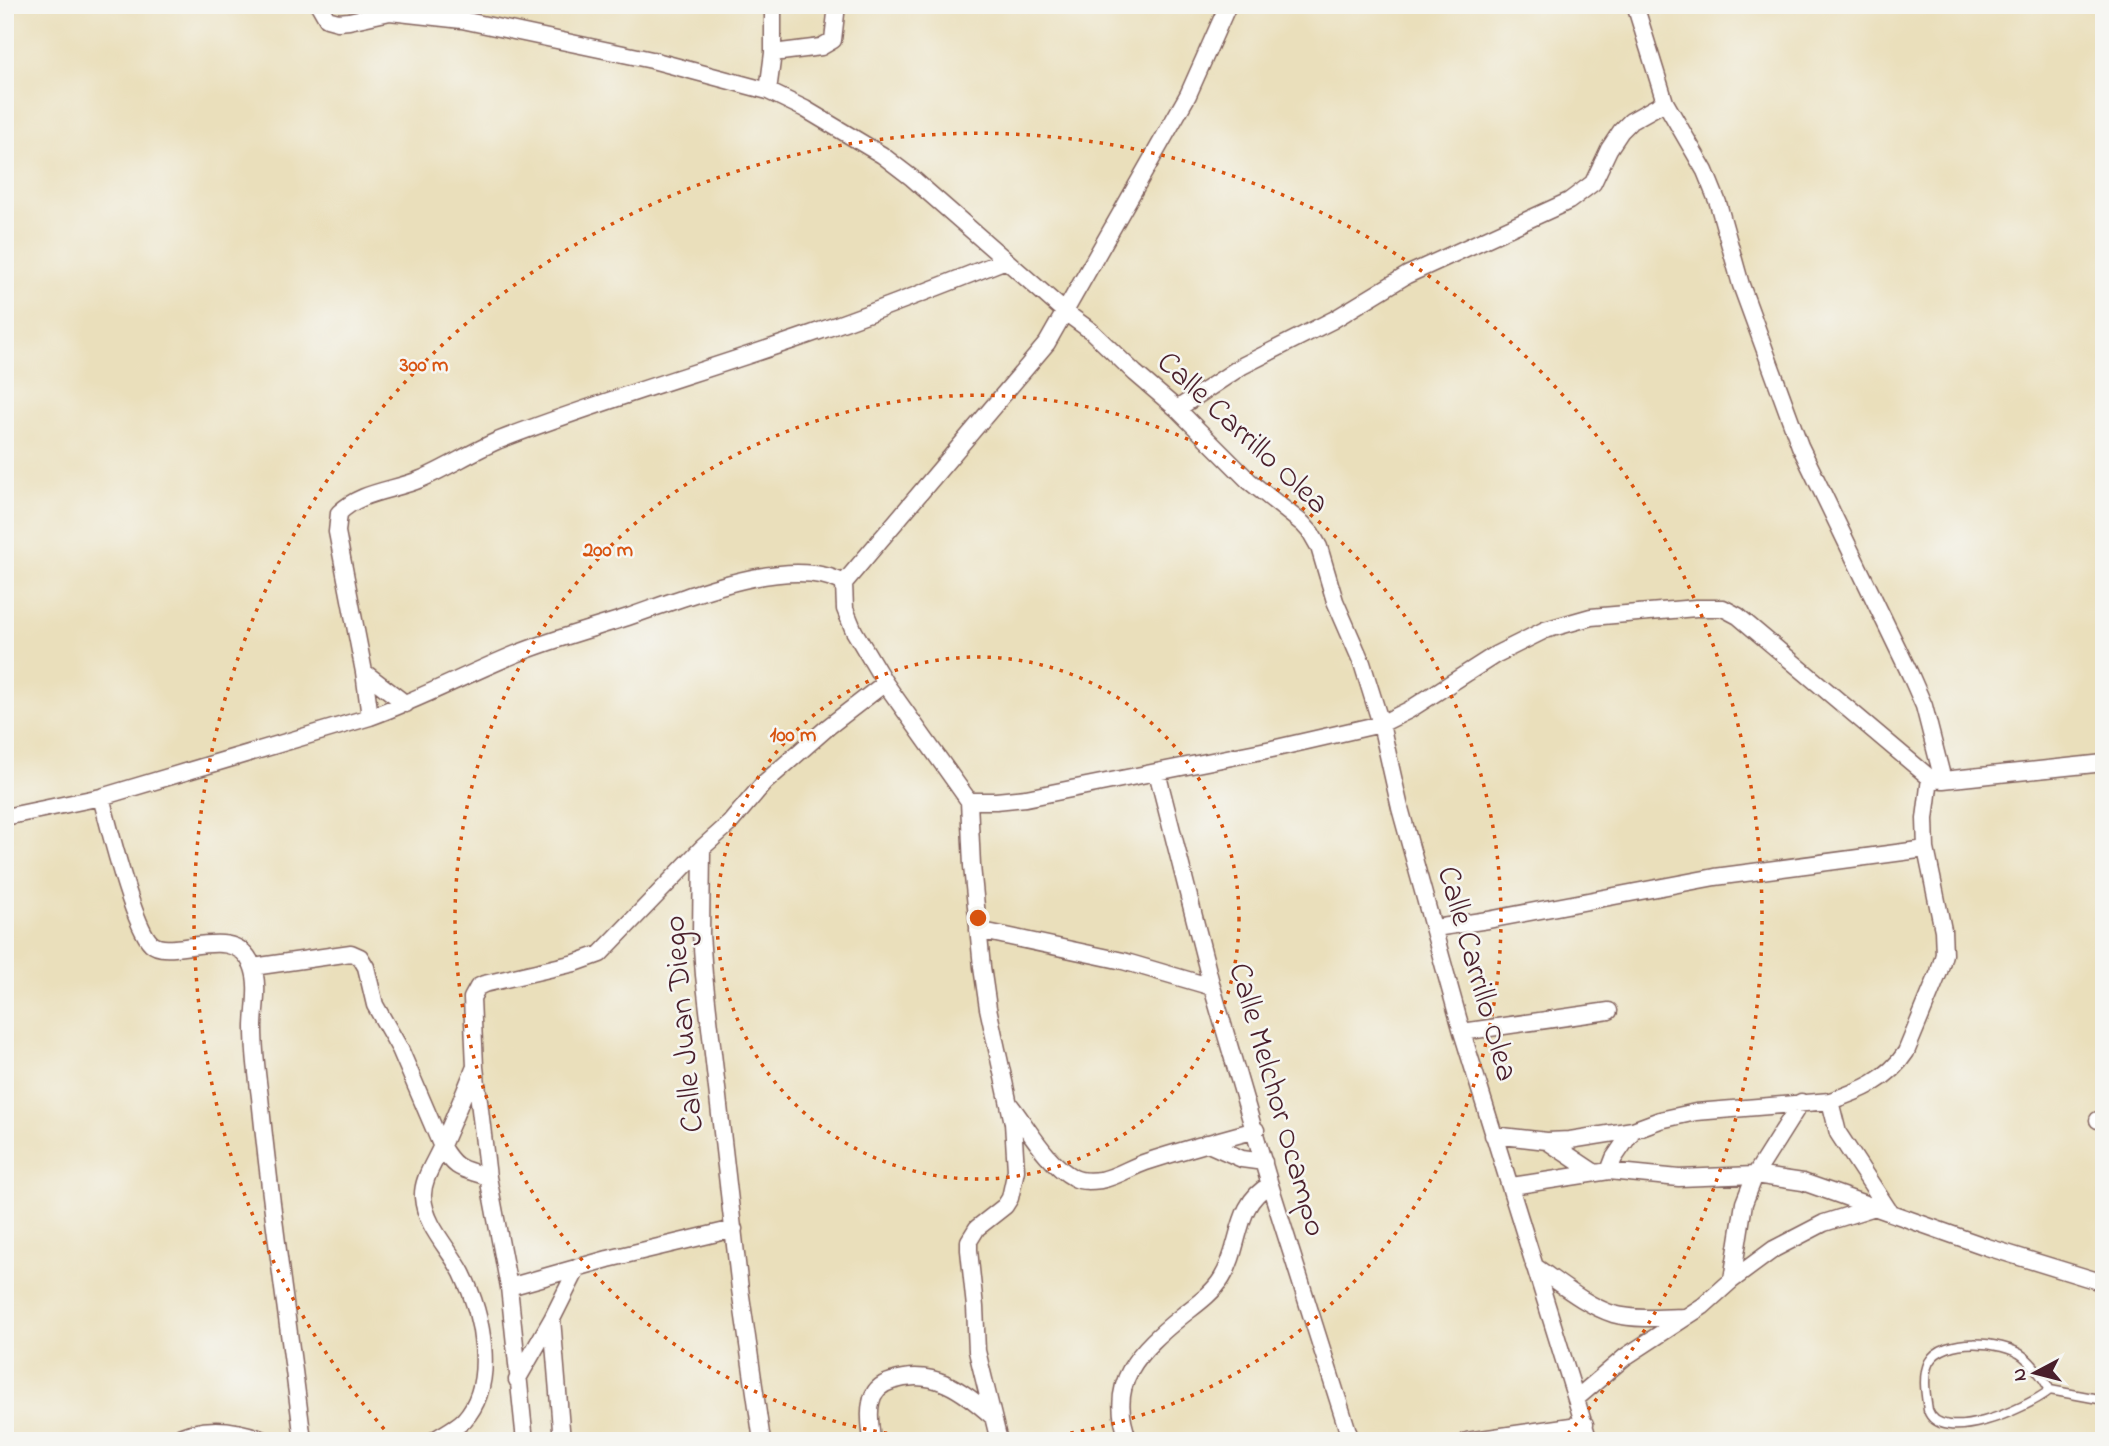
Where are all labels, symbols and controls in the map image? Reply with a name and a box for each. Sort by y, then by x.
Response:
street label: Calle Carrillo Olea [1145,341,1339,527]
text: 300 m [399,351,448,381]
text: 200 m [582,536,633,566]
text: 100 m [770,721,816,751]
street label: Calle Carrillo Olea [1423,861,1529,1087]
centre of rings [966,906,990,930]
street label: Calle Juan Diego [652,914,718,1134]
street label: Calle Melchor Ocampo [1214,958,1338,1242]
north arrow [2000,1338,2070,1408]
text: N [2006,1367,2035,1383]

